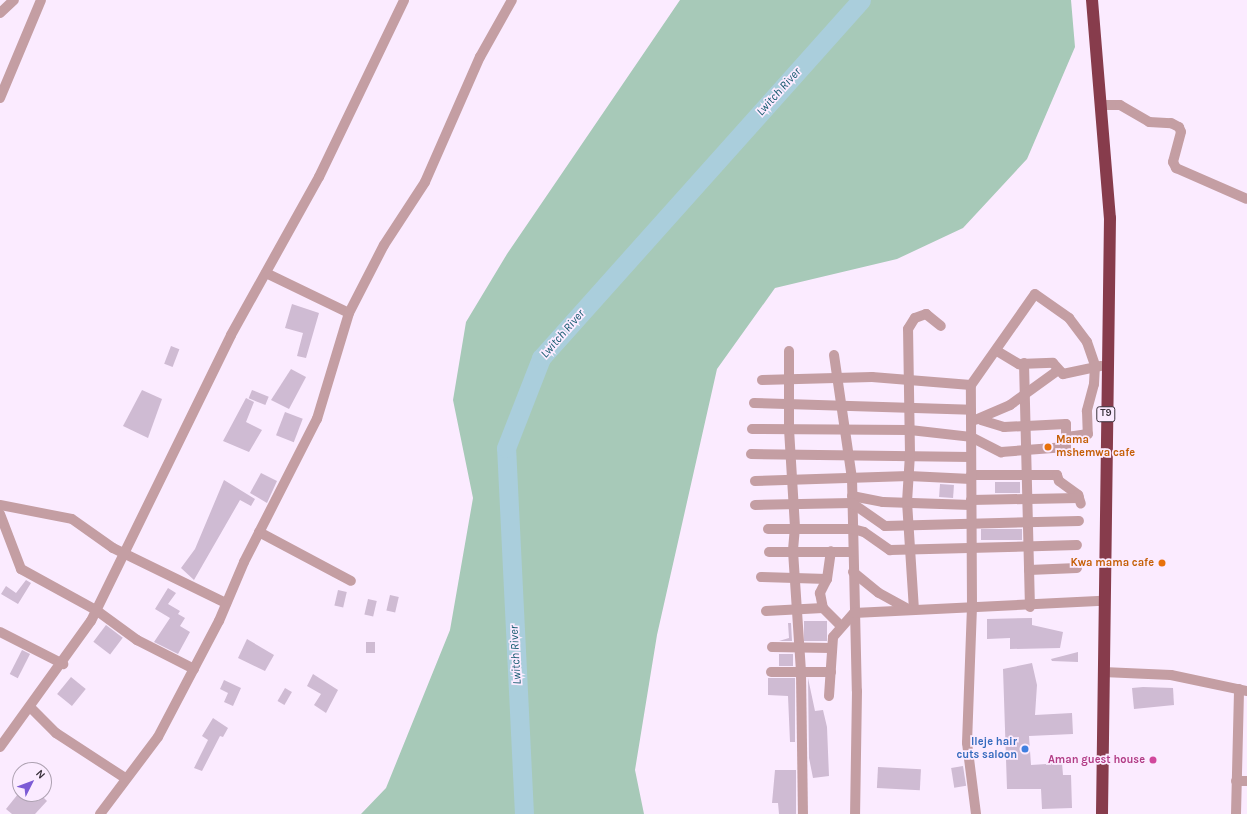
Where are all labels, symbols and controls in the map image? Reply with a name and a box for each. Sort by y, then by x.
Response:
water label: Lwitch River [754,65,804,119]
water label: Lwitch River [538,307,588,361]
road number: T9 [1096,406,1116,422]
place label: Mama mshemwa cafe [1056,434,1135,460]
marker: Mama mshemwa cafe [1043,442,1053,452]
place label: Kwa mama cafe [1071,556,1154,570]
marker: Kwa mama cafe [1157,558,1167,568]
water label: Lwitch River [507,625,525,685]
place label: Ileje hair cuts saloon [956,736,1017,762]
marker: Ileje hair cuts saloon [1020,744,1030,754]
place label: Aman guest house [1048,753,1145,767]
marker: Aman guest house [1148,755,1158,765]
north arrow [12,762,52,802]
text: N [33,767,48,782]

